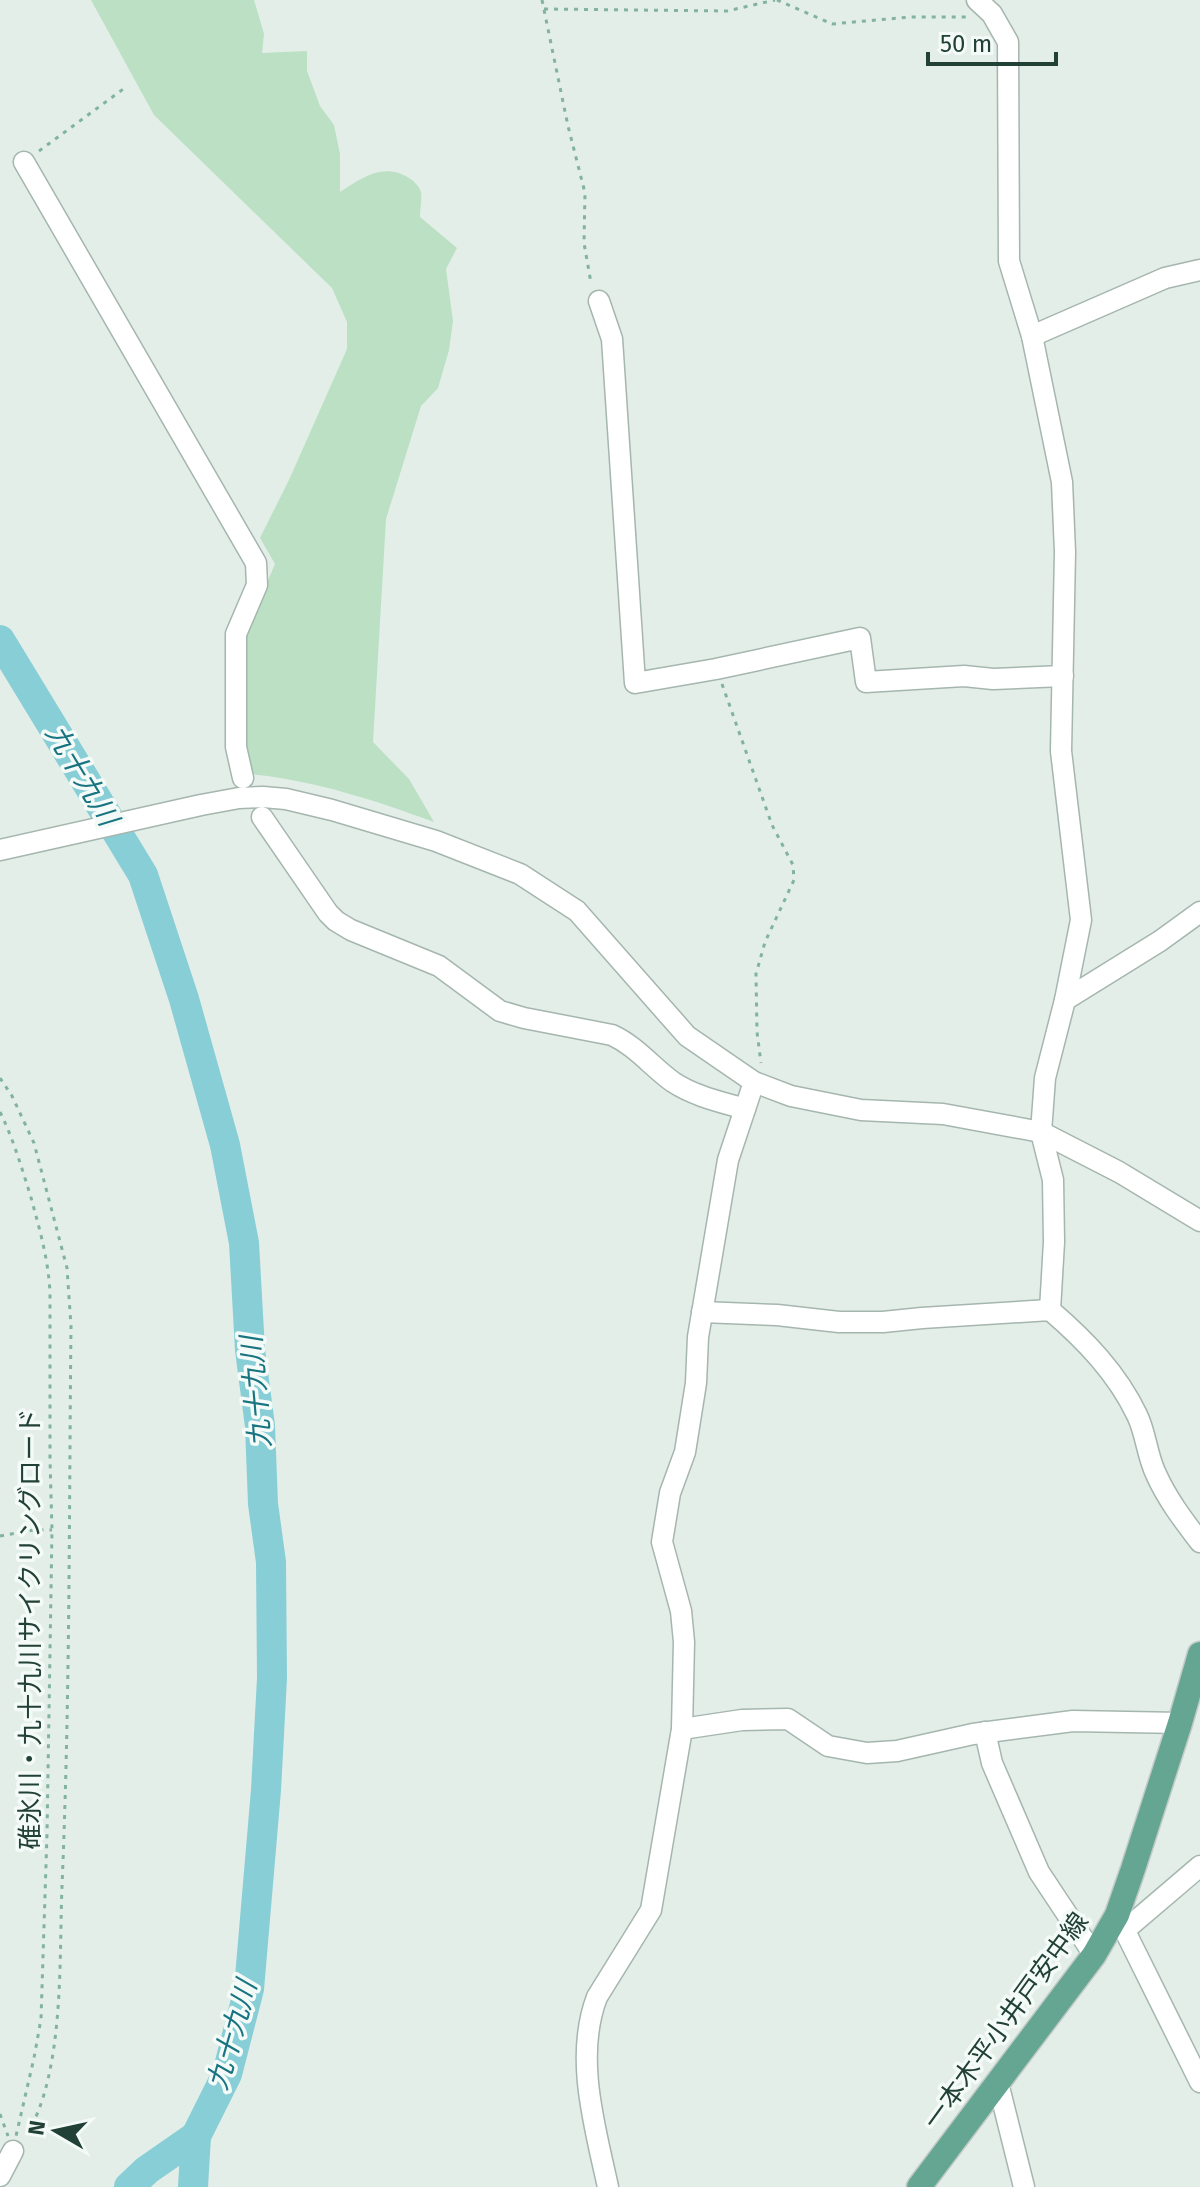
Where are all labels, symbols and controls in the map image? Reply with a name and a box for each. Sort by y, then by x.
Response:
scale bar [928,16,1056,66]
text: 50 m [940,30,992,58]
water label: 九十九川 [39,718,127,834]
water label: 九十九川 [234,1332,277,1449]
street label: 碓氷川・九十九川サイクリングロード [15,1408,46,1850]
street label: 一本木平小井戸安中線 [917,1907,1095,2135]
water label: 九十九川 [201,1974,264,2093]
north arrow [16,2091,96,2171]
text: N [22,2119,51,2137]

